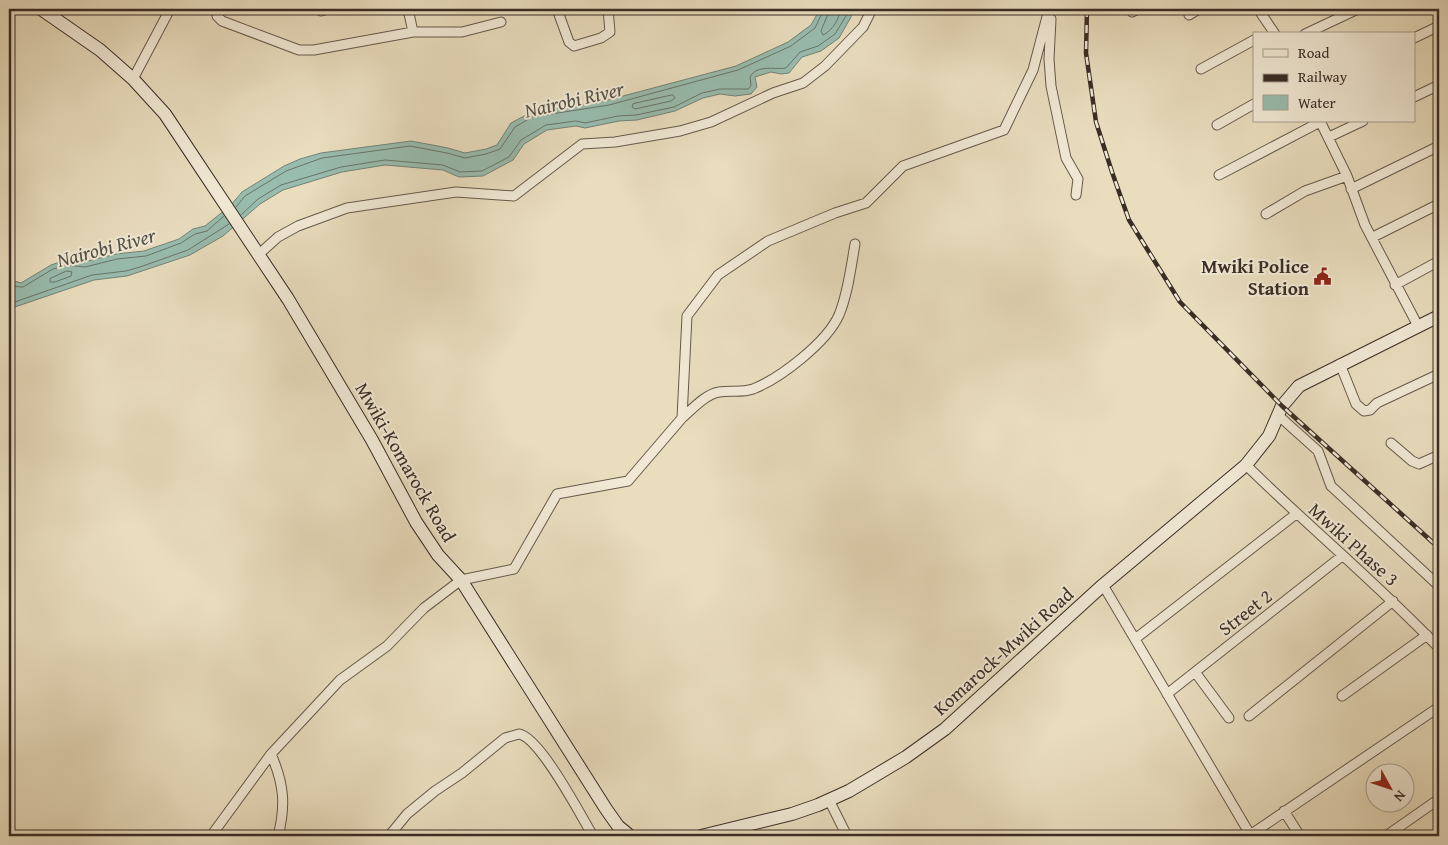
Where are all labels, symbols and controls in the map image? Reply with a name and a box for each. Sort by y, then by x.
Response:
legend [1253,32,1416,122]
text: Road [1298,42,1329,63]
text: Railway [1298,66,1348,87]
water label: Nairobi River [520,73,627,125]
text: Water [1298,92,1336,113]
water label: Nairobi River [52,220,159,274]
place label: Mwiki Police Station [1201,252,1310,302]
public building icon: Mwiki Police Station [1313,267,1333,287]
street label: Mwiki-Komarock Road [349,377,464,548]
street label: Mwiki Phase 3 [1303,496,1405,592]
street label: Komarock-Mwiki Road [927,580,1080,722]
street label: Street 2 [1212,582,1278,642]
north arrow [1366,762,1416,812]
text: N [1389,786,1411,807]

